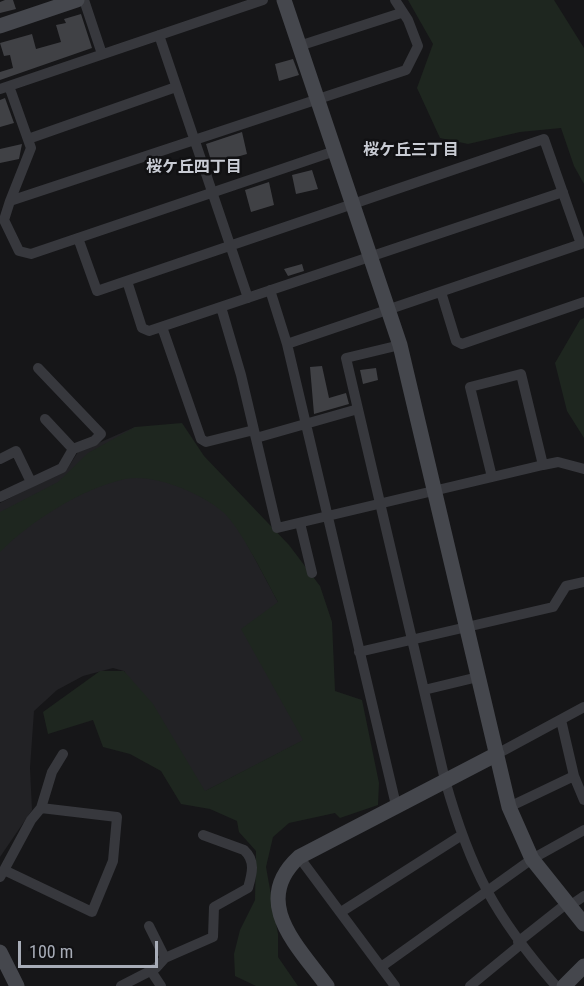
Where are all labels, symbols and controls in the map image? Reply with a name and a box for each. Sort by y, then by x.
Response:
district label: 桜ケ丘三丁目 [363,141,459,161]
district label: 桜ケ丘四丁目 [146,158,242,178]
scale bar [21,929,160,967]
text: 100 m [29,941,73,962]

